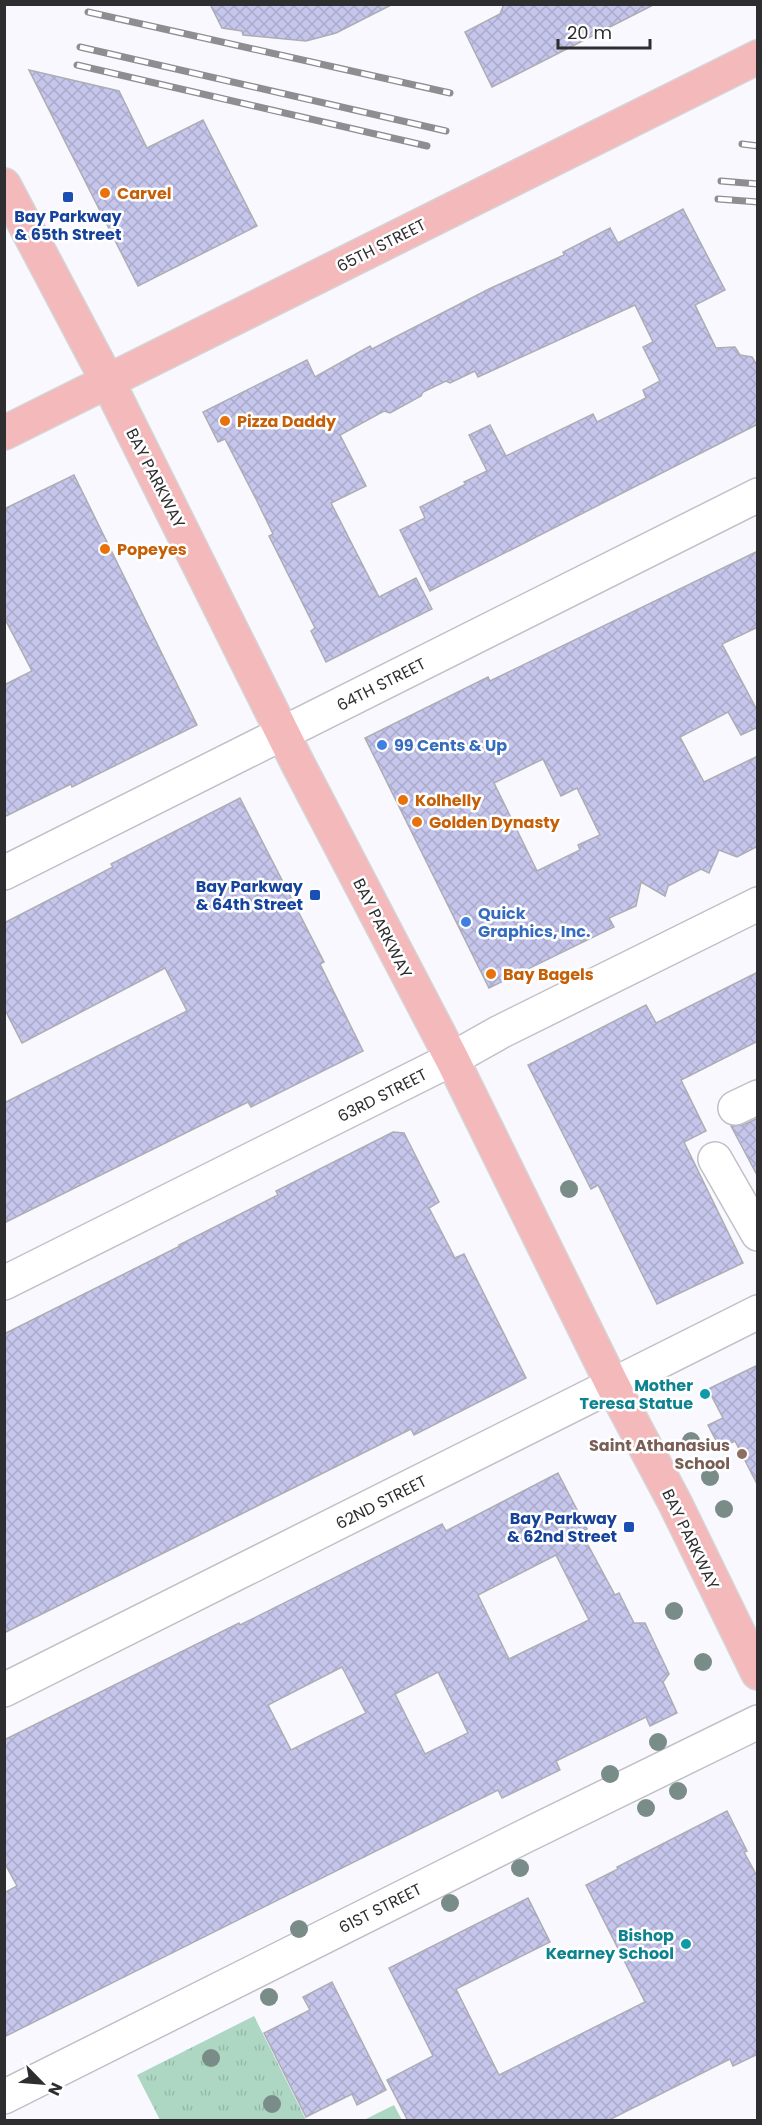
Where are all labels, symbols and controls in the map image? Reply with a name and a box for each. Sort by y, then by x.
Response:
scale bar [558,12,650,50]
text: 20 m [567,20,612,45]
place label: Carvel [117,182,172,205]
marker: Carvel [98,186,112,200]
marker: Bay Parkway & 65th Street [61,190,75,204]
place label: Bay Parkway & 65th Street [14,205,123,246]
street label: 65TH STREET [333,213,430,278]
place label: Pizza Daddy [237,410,337,433]
marker: Pizza Daddy [218,414,232,428]
street label: BAY PARKWAY [120,424,191,533]
place label: Popeyes [117,538,187,561]
marker: Popeyes [98,542,112,556]
street label: 64TH STREET [333,652,430,717]
place label: 99 Cents & Up [394,734,507,757]
marker: 99 Cents & Up [375,738,389,752]
place label: Kolhelly [415,789,482,812]
marker: Kolhelly [396,793,410,807]
place label: Golden Dynasty [429,811,561,834]
marker: Golden Dynasty [410,815,424,829]
street label: BAY PARKWAY [347,874,418,983]
place label: Bay Parkway & 64th Street [196,875,304,916]
marker: Bay Parkway & 64th Street [308,888,322,902]
place label: Quick Graphics, Inc. [478,902,591,943]
marker: Quick Graphics, Inc. [459,915,473,929]
place label: Bay Bagels [503,963,594,986]
marker: Bay Bagels [484,967,498,981]
street label: 63RD STREET [333,1063,431,1128]
place label: Mother Teresa Statue [579,1374,693,1415]
marker: Mother Teresa Statue [698,1387,712,1401]
place label: Saint Athanasius School [589,1434,730,1475]
marker: Saint Athanasius School [735,1447,749,1461]
street label: 62ND STREET [332,1470,431,1535]
street label: BAY PARKWAY [656,1485,725,1594]
place label: Bay Parkway & 62nd Street [507,1507,618,1548]
marker: Bay Parkway & 62nd Street [622,1520,636,1534]
street label: 61ST STREET [335,1878,426,1939]
place label: Bishop Kearney School [546,1924,674,1965]
marker: Bishop Kearney School [679,1937,693,1951]
north arrow [12,2053,72,2113]
text: N [42,2079,68,2099]

